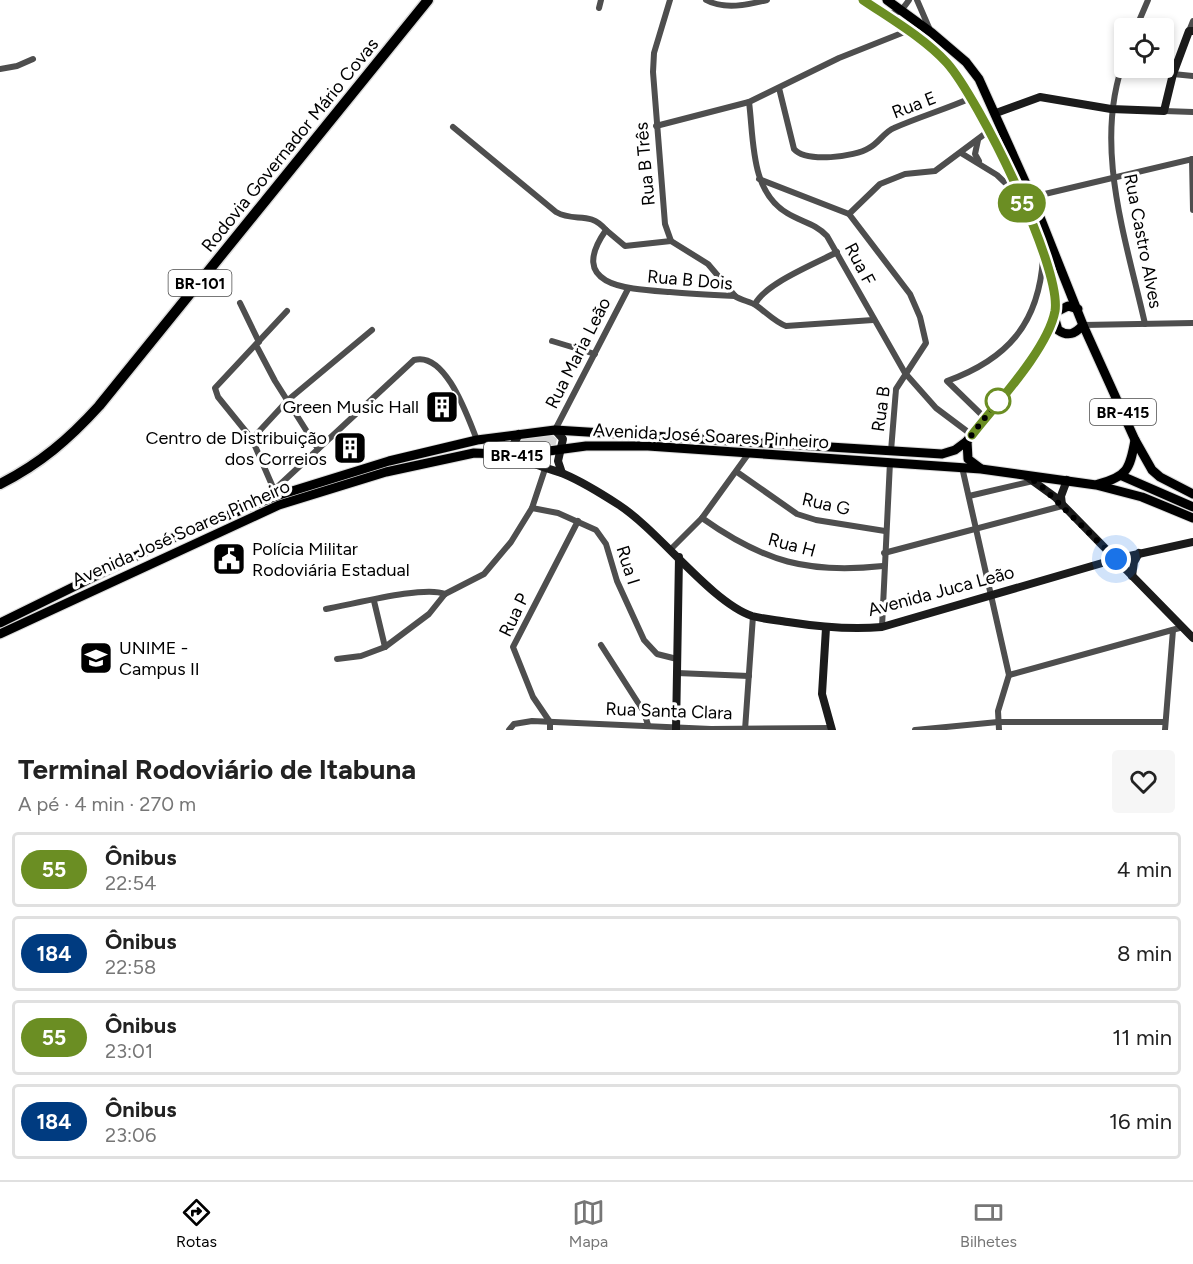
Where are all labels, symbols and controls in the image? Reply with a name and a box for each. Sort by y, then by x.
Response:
map controls [1114,18,1174,78]
button: locate [1114,18,1174,78]
street label: Rodovia Governador Mário Covas [197,34,383,256]
street label: Rua E [889,87,939,123]
street label: Rua B Três [630,121,660,207]
street label: Rua Castro Alves [1119,172,1167,310]
line badge: 55 [995,184,1049,222]
text: 55 [1010,191,1034,216]
street label: Rua F [840,239,880,289]
street label: Rua B Dois [646,265,734,295]
road number: BR-101 [168,270,232,296]
street label: Rua Maria Leão [540,294,616,412]
street label: Rua B [867,385,895,433]
unlabelled marker [985,388,1011,414]
building icon: Green Music Hall [424,389,460,425]
place label: Green Music Hall [282,396,419,418]
road number: BR-415 [1090,399,1156,425]
street label: Avenida José Soares Pinheiro [592,419,830,453]
place label: Centro de Distribuição dos Correios [145,427,327,470]
building icon: Centro de Distribuição dos Correios [332,430,368,466]
road number: BR-415 [484,442,550,468]
street label: Avenida José Soares Pinheiro [69,475,293,591]
street label: Rua G [800,488,852,520]
street label: Rua H [766,528,818,562]
place label: Polícia Militar Rodoviária Estadual [252,538,410,581]
public building icon: Polícia Militar Rodoviária Estadual [211,541,247,577]
street label: Rua I [611,543,645,587]
your location [1101,544,1131,574]
street label: Avenida Juca Leão [865,561,1017,621]
street label: Rua P [494,590,534,640]
place label: UNIME - Campus II [119,637,200,680]
school or university icon: UNIME - Campus II [78,640,114,676]
street label: Rua Santa Clara [605,698,733,724]
button: heart [1112,750,1175,813]
text: Terminal Rodoviário de Itabuna [18,752,416,786]
text: A pé · 4 min · 270 m [18,792,196,816]
text: Ônibus [105,844,176,871]
text: 4 min [1117,856,1172,883]
text: 55 [42,857,66,882]
text: 22:54 [105,871,156,895]
text: Ônibus [105,928,176,955]
text: 8 min [1117,940,1172,967]
text: 184 [36,941,72,966]
text: 22:58 [105,955,156,979]
text: Ônibus [105,1012,176,1039]
text: 11 min [1112,1024,1172,1051]
text: 55 [42,1025,66,1050]
text: 23:01 [105,1039,153,1063]
text: Ônibus [105,1096,176,1123]
text: 16 min [1109,1108,1172,1135]
text: 184 [36,1109,72,1134]
text: 23:06 [105,1123,156,1147]
tab: Rotas [176,1196,217,1251]
tab: Mapa [569,1196,608,1251]
tab: Bilhetes [960,1196,1017,1251]

